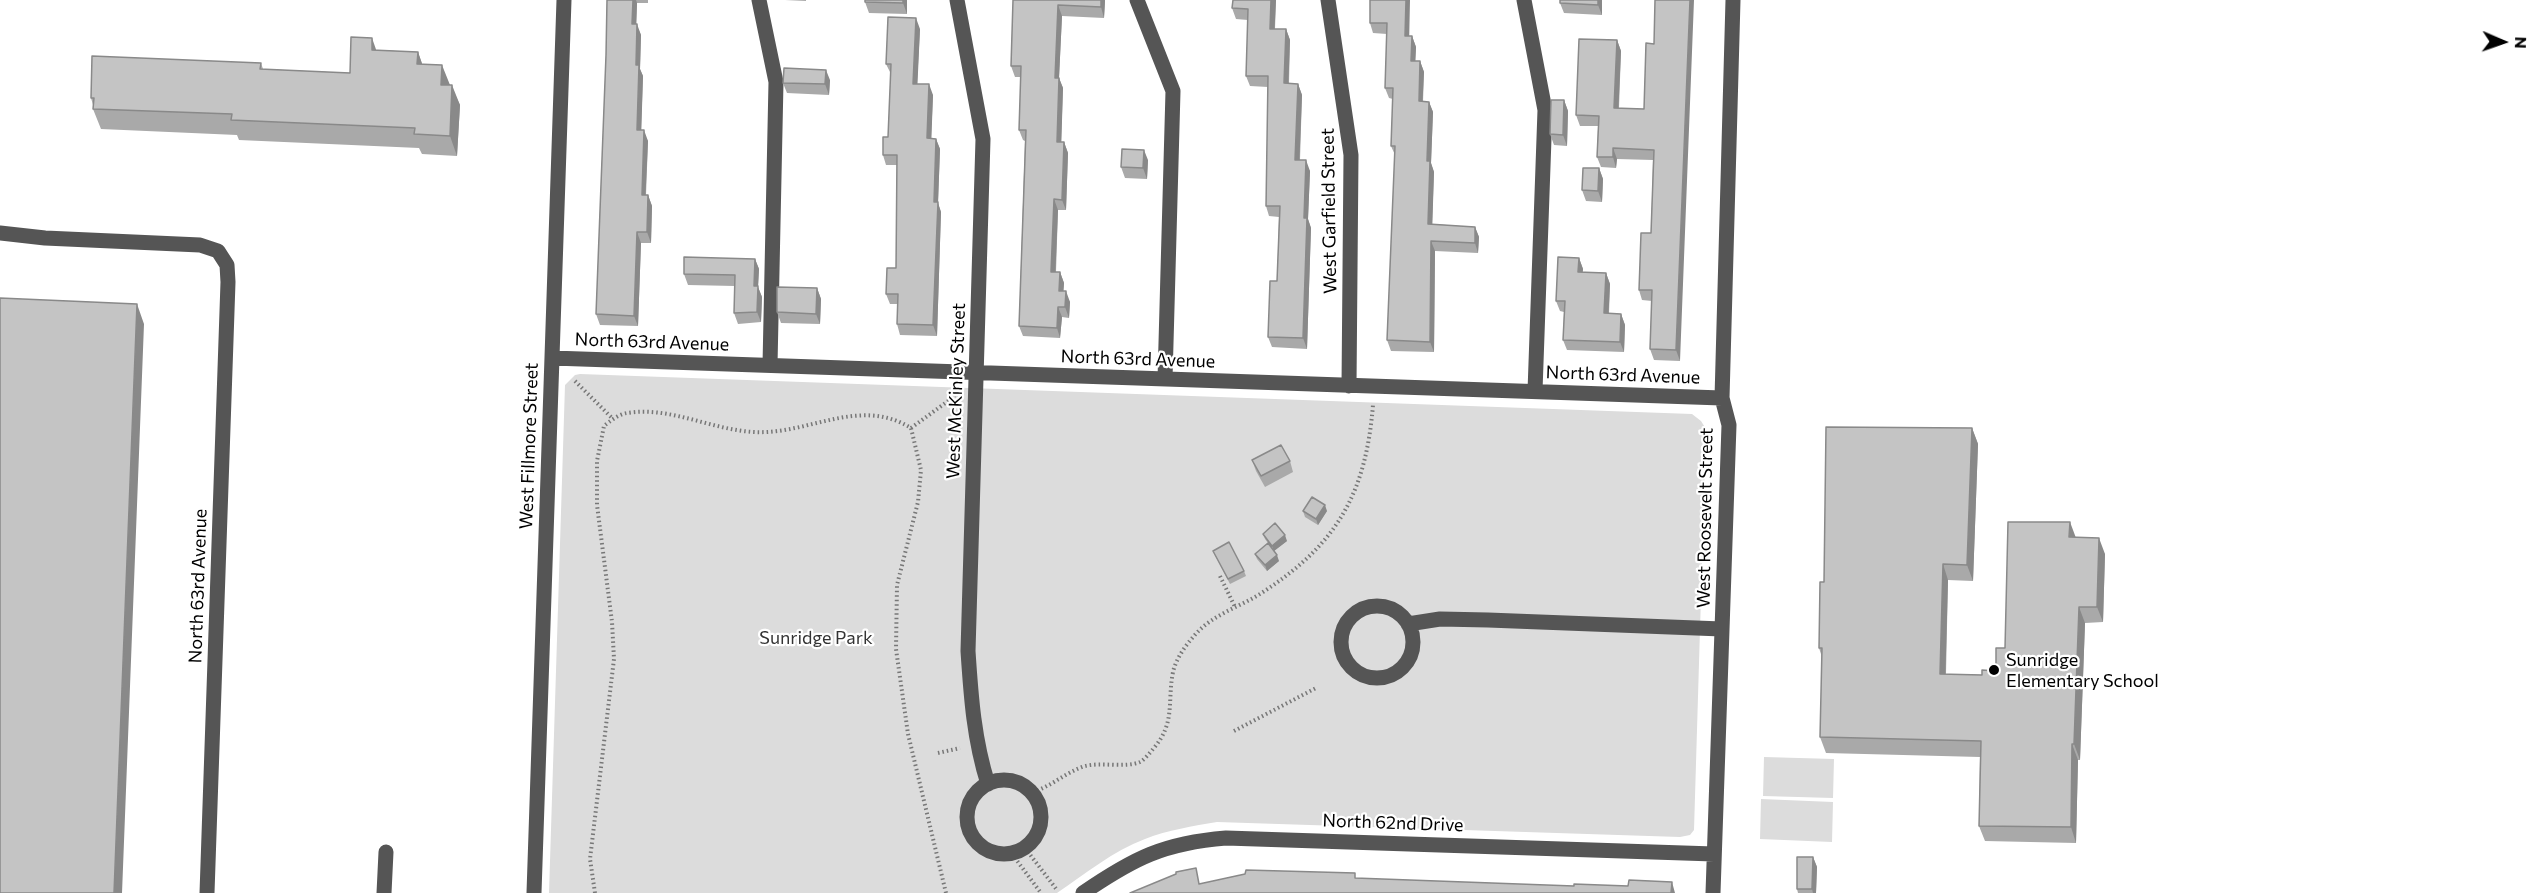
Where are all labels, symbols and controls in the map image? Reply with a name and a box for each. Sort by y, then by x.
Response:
north arrow [2473,12,2533,72]
text: N [2512,36,2531,49]
street label: West Garfield Street [1317,128,1341,294]
street label: West McKinley Street [942,303,970,479]
street label: North 63rd Avenue [574,329,730,355]
street label: North 63rd Avenue [1060,346,1216,372]
street label: West Fillmore Street [515,362,543,530]
street label: North 63rd Avenue [1545,362,1701,388]
street label: West Roosevelt Street [1693,428,1717,608]
street label: North 63rd Avenue [185,508,211,664]
park label: Sunridge Park [759,627,873,649]
place label: Sunridge Elementary School [2006,649,2159,692]
marker: Sunridge Elementary School [1987,663,2001,677]
street label: North 62nd Drive [1322,810,1464,836]

